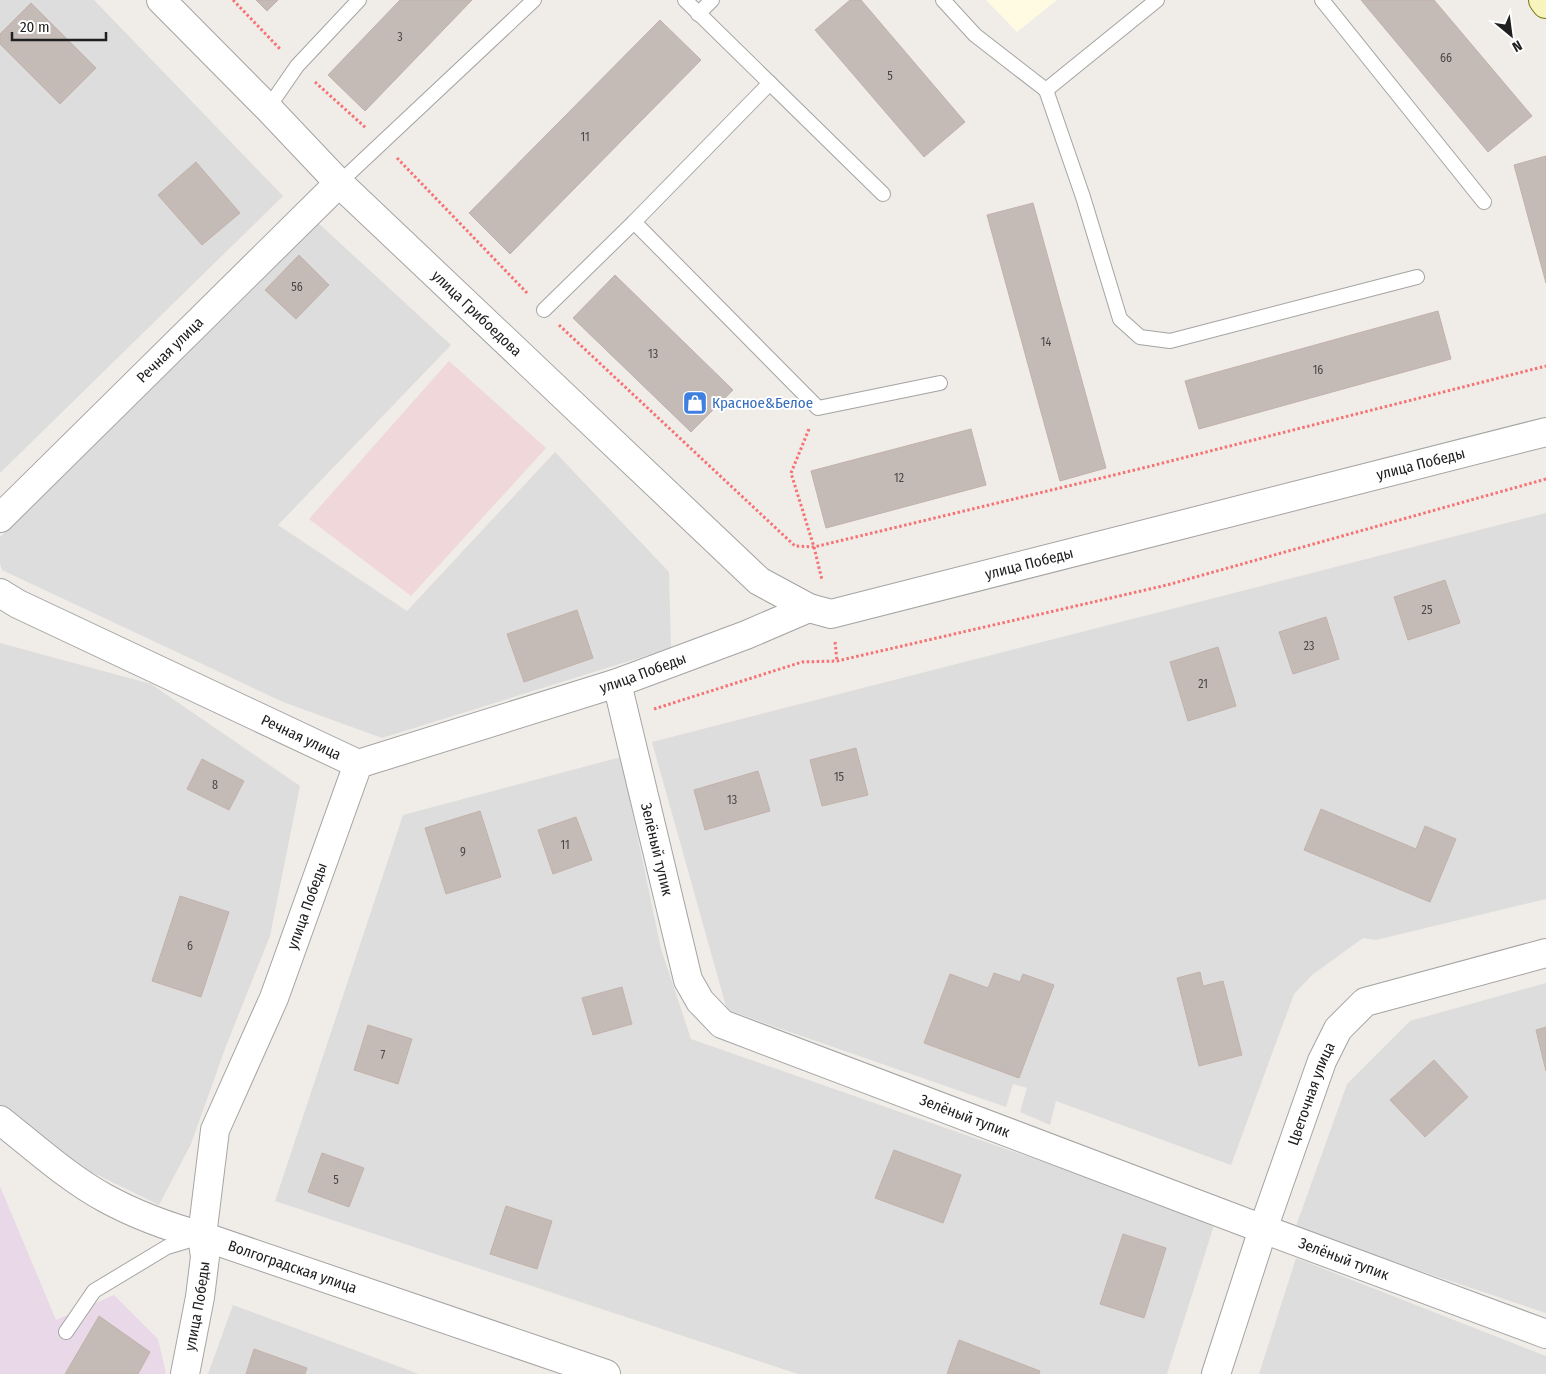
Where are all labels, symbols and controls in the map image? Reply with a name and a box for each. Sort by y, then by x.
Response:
scale bar [12,10,106,42]
north arrow [1486,10,1536,60]
text: 20 m [20,18,50,36]
house number: 3 [397,30,403,44]
text: N [1509,36,1525,55]
house number: 66 [1440,51,1452,65]
house number: 5 [887,69,893,83]
house number: 11 [580,130,590,144]
street label: улица Грибоедова [428,267,525,360]
house number: 56 [291,280,303,294]
street label: Речная улица [133,313,207,387]
house number: 14 [1041,335,1051,349]
house number: 13 [648,347,658,361]
house number: 16 [1313,363,1323,377]
shop icon: Красное&Белое [682,390,708,416]
place label: Красное&Белое [712,394,813,412]
street label: улица Победы [1374,444,1467,484]
house number: 12 [894,471,904,485]
street label: улица Победы [983,544,1075,583]
house number: 25 [1422,603,1433,617]
house number: 23 [1304,639,1314,653]
street label: улица Победы [597,649,689,697]
house number: 21 [1198,677,1208,691]
street label: Речная улица [258,711,344,764]
house number: 15 [834,770,845,784]
house number: 8 [212,778,218,792]
house number: 13 [727,793,737,807]
street label: Зелёный тупик [637,801,677,898]
house number: 11 [560,838,570,852]
house number: 9 [460,845,466,859]
street label: улица Победы [283,860,331,952]
house number: 6 [187,939,193,953]
street label: Цветочная улица [1284,1039,1339,1148]
house number: 7 [381,1048,386,1062]
street label: Зелёный тупик [917,1091,1012,1141]
house number: 5 [333,1173,339,1187]
street label: Зелёный тупик [1296,1234,1391,1284]
street label: Волгоградская улица [226,1237,359,1297]
street label: улица Победы [181,1260,213,1353]

